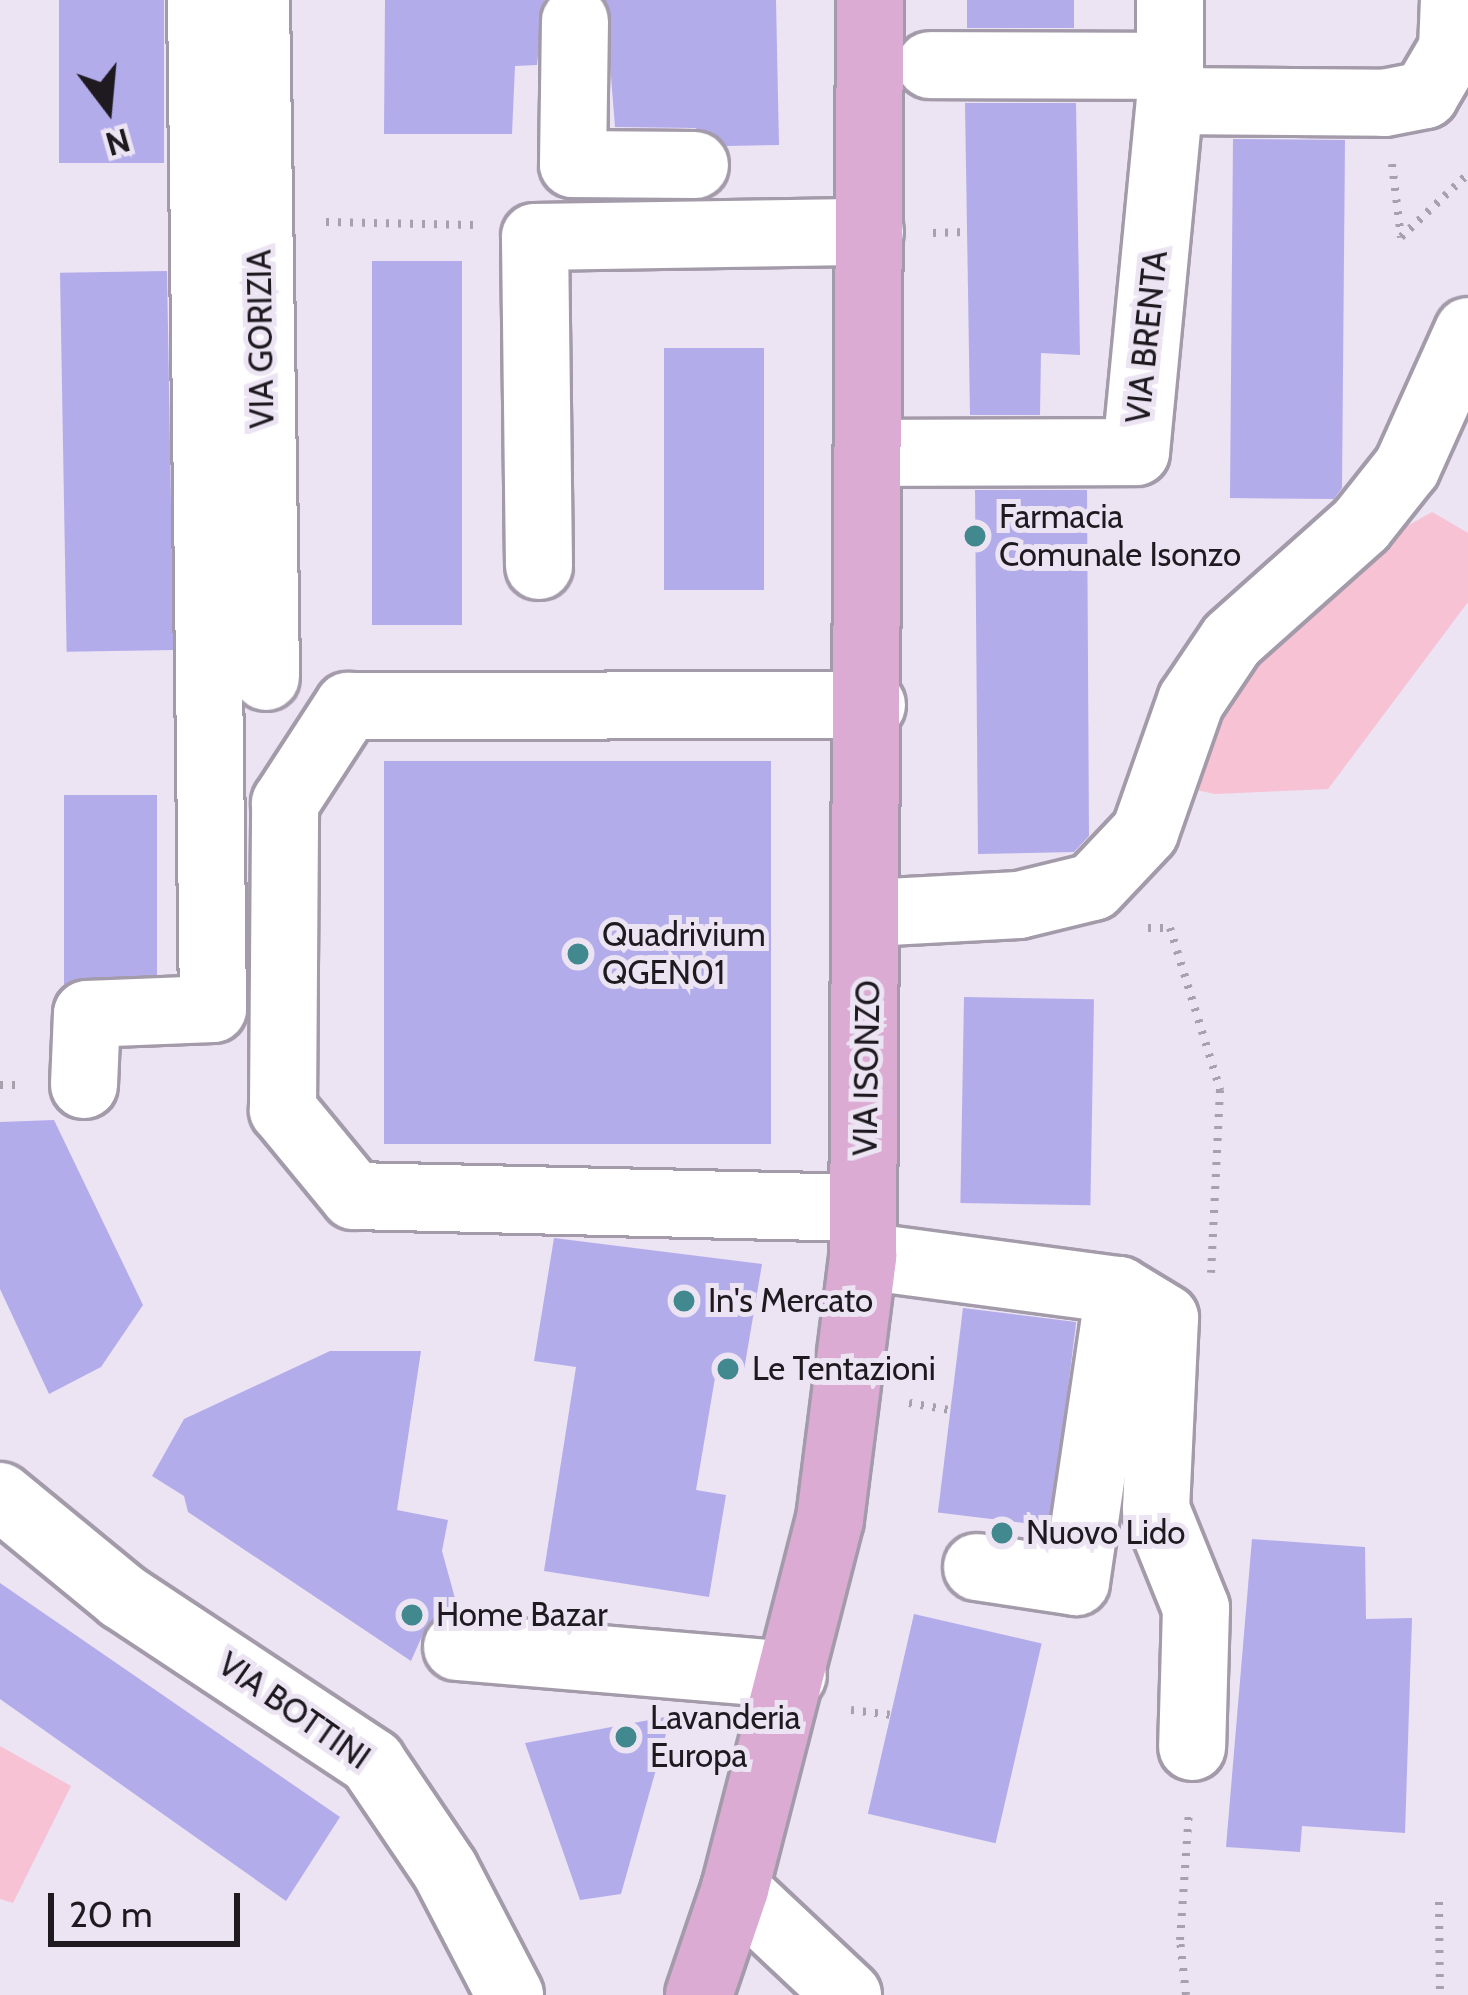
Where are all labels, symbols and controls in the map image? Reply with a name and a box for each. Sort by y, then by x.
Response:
north arrow [48,48,168,168]
text: N [101,120,135,165]
street label: VIA GORIZIA [240,249,282,429]
street label: VIA BRENTA [1118,249,1176,425]
place label: Farmacia Comunale Isonzo [999,497,1241,575]
marker: Farmacia Comunale Isonzo [962,523,988,549]
place label: Quadrivium QGEN01 [602,915,766,993]
marker: Quadrivium QGEN01 [565,941,591,967]
street label: VIA ISONZO [846,980,888,1156]
place label: In's Mercato [708,1281,873,1321]
marker: In's Mercato [671,1288,697,1314]
place label: Le Tentazioni [752,1349,936,1389]
marker: Le Tentazioni [715,1356,741,1382]
place label: Nuovo Lido [1026,1513,1186,1553]
marker: Nuovo Lido [989,1520,1015,1546]
place label: Home Bazar [436,1595,608,1635]
marker: Home Bazar [399,1602,425,1628]
street label: VIA BOTTINI [211,1644,377,1778]
place label: Lavanderia Europa [650,1698,801,1776]
marker: Lavanderia Europa [613,1724,639,1750]
scale bar [54,1869,246,1943]
text: 20 m [69,1892,153,1936]

